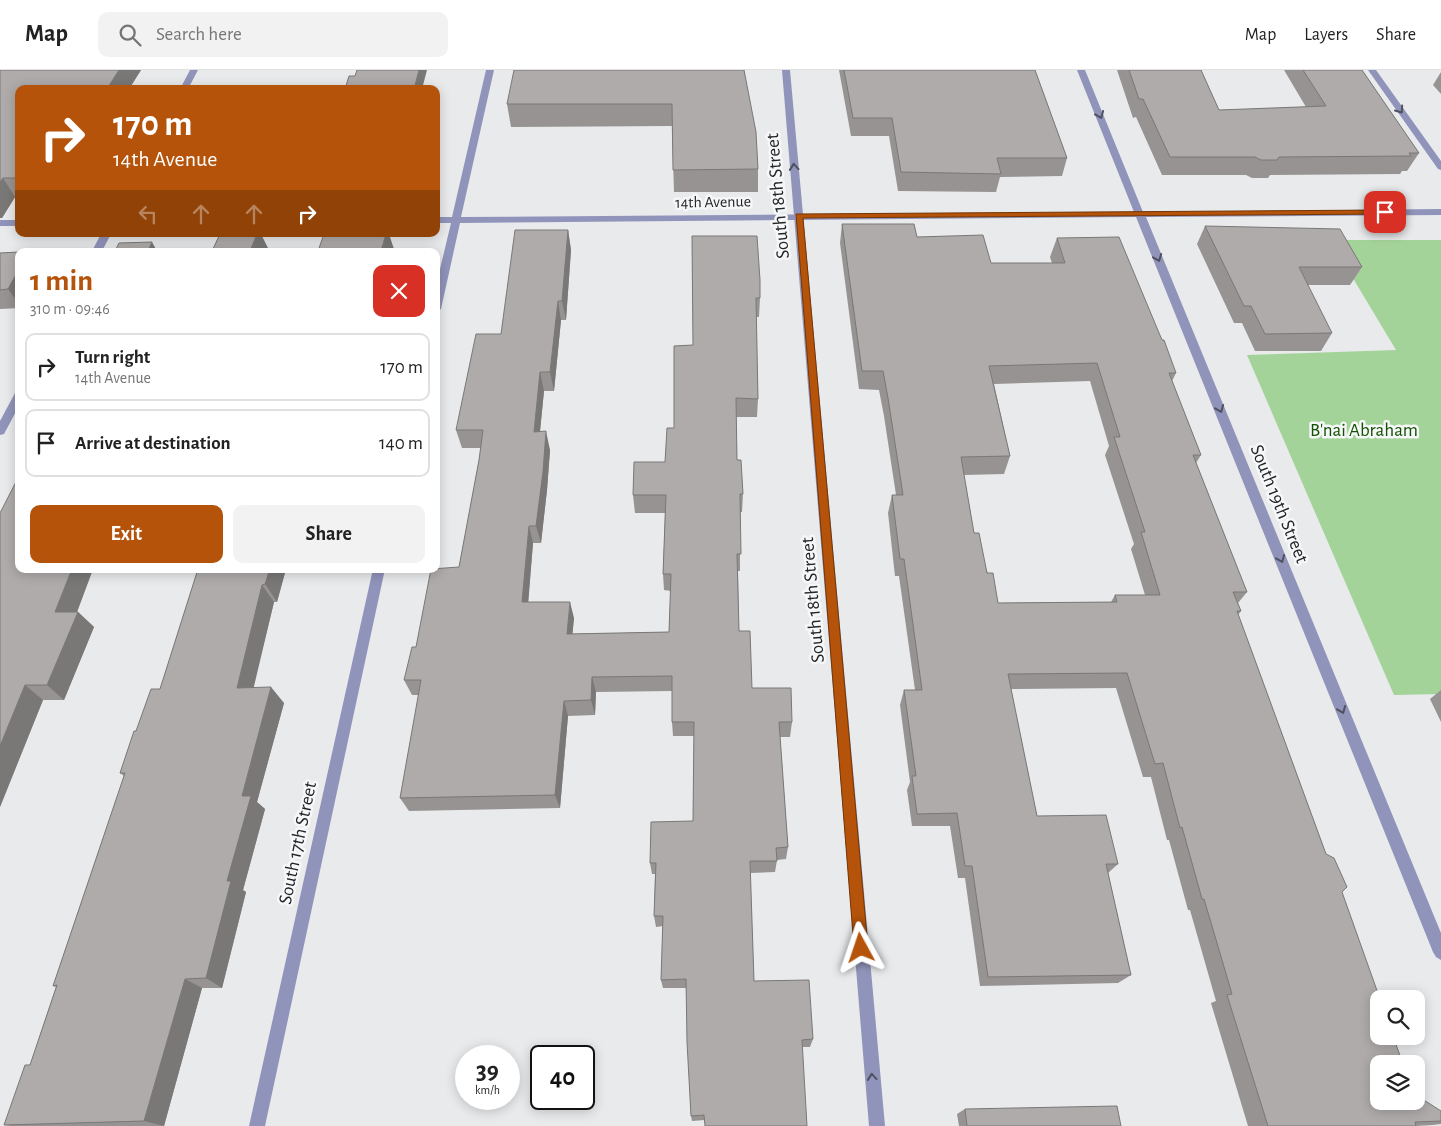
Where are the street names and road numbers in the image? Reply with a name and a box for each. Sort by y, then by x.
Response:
street label: South 18th Street [763,132,793,260]
street label: 14th Avenue [675,193,751,211]
street label: South 19th Street [1247,442,1311,566]
street label: South 18th Street [798,536,828,664]
street label: South 17th Street [276,780,320,906]

